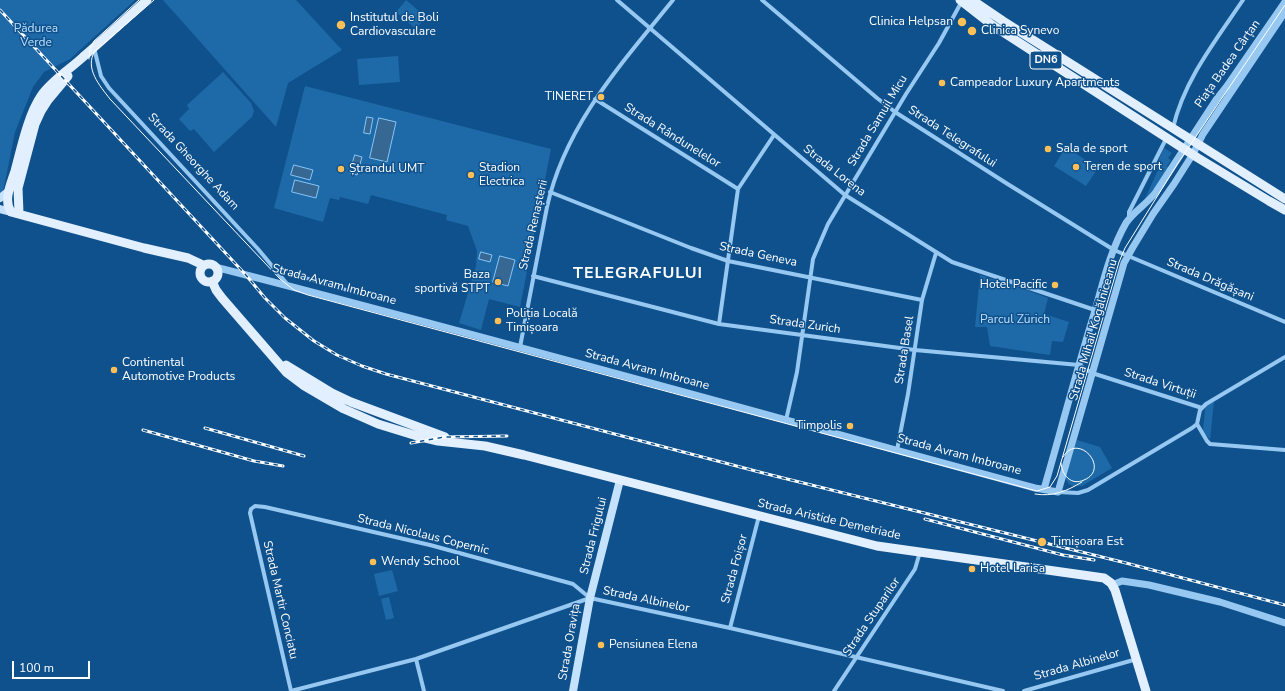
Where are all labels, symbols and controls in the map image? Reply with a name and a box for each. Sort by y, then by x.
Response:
place label: Institutul de Boli Cardiovasculare [350,11,439,39]
place label: Clinica Helpsan [869,15,953,29]
marker: Clinica Helpsan [956,16,968,28]
street label: Piața Badea Cârțan [1192,17,1264,111]
marker: Institutul de Boli Cardiovasculare [335,19,347,31]
park label: Pădurea Verde [14,22,58,50]
place label: Clinica Synevo [981,24,1059,38]
marker: Clinica Synevo [966,25,978,37]
road number: DN6 [1030,51,1062,69]
street label: Strada Samuil Micu [845,73,911,169]
place label: Campeador Luxury Apartments [950,76,1120,90]
marker: Campeador Luxury Apartments [937,78,947,88]
place label: TINERET [545,90,593,104]
marker: TINERET [596,92,606,102]
street label: Strada Rândunelelor [621,100,723,172]
street label: Strada Telegrafului [905,103,999,171]
street label: Strada Gheorghe Adam [144,111,242,213]
street label: Strada Lorena [800,142,868,200]
place label: Sala de sport [1056,142,1127,156]
marker: Sala de sport [1043,144,1053,154]
place label: Teren de sport [1084,160,1162,174]
place label: Stadion Electrica [479,161,525,189]
place label: Ștrandul UMT [349,162,425,176]
marker: Teren de sport [1071,162,1081,172]
marker: Ștrandul UMT [336,164,346,174]
marker: Stadion Electrica [466,170,476,180]
street label: Strada Renașterii [517,178,551,272]
street label: Strada Geneva [718,240,798,270]
street label: Strada Drăgășani [1164,255,1256,305]
street label: Strada Mihail Kogălniceanu [1067,258,1121,402]
street label: Strada Avram Imbroane [270,261,398,309]
district label: TELEGRAFULUI [573,264,703,284]
place label: Baza sportivă STPT [414,268,490,296]
marker: Baza sportivă STPT [493,277,503,287]
place label: Hotel Pacific [980,278,1047,292]
marker: Hotel Pacific [1050,280,1060,290]
place label: Poliția Locală Timișoara [506,307,578,335]
street label: Strada Zurich [768,313,842,337]
park label: Parcul Zürich [980,313,1050,327]
street label: Strada Basel [893,315,917,385]
marker: Poliția Locală Timișoara [493,316,503,326]
street label: Strada Avram Imbroane [583,346,711,394]
place label: Continental Automotive Products [122,356,235,384]
marker: Continental Automotive Products [109,365,119,375]
street label: Strada Virtuții [1122,366,1198,402]
place label: Timpolis [796,419,842,433]
marker: Timpolis [845,421,855,431]
street label: Strada Avram Imbroane [895,431,1023,479]
street label: Strada Frigului [577,496,611,576]
street label: Strada Aristide Demetriade [756,497,902,543]
street label: Strada Nicolaus Copernic [356,512,490,558]
street label: Strada Foișor [719,533,751,605]
place label: Timișoara Est [1051,535,1123,549]
marker: Timișoara Est [1036,536,1048,548]
street label: Strada Martir Conciatu [259,539,301,661]
place label: Wendy School [381,555,460,569]
marker: Wendy School [368,557,378,567]
place label: Hotel Larisa [980,562,1045,576]
marker: Hotel Larisa [967,564,977,574]
street label: Strada Stuparilor [840,575,904,659]
street label: Strada Albinelor [601,584,691,616]
street label: Strada Oravița [556,602,584,682]
place label: Pensiunea Elena [609,638,698,652]
marker: Pensiunea Elena [596,640,606,650]
street label: Strada Albinelor [1033,646,1121,684]
scale bar [14,653,92,679]
text: 100 m [19,660,54,676]

